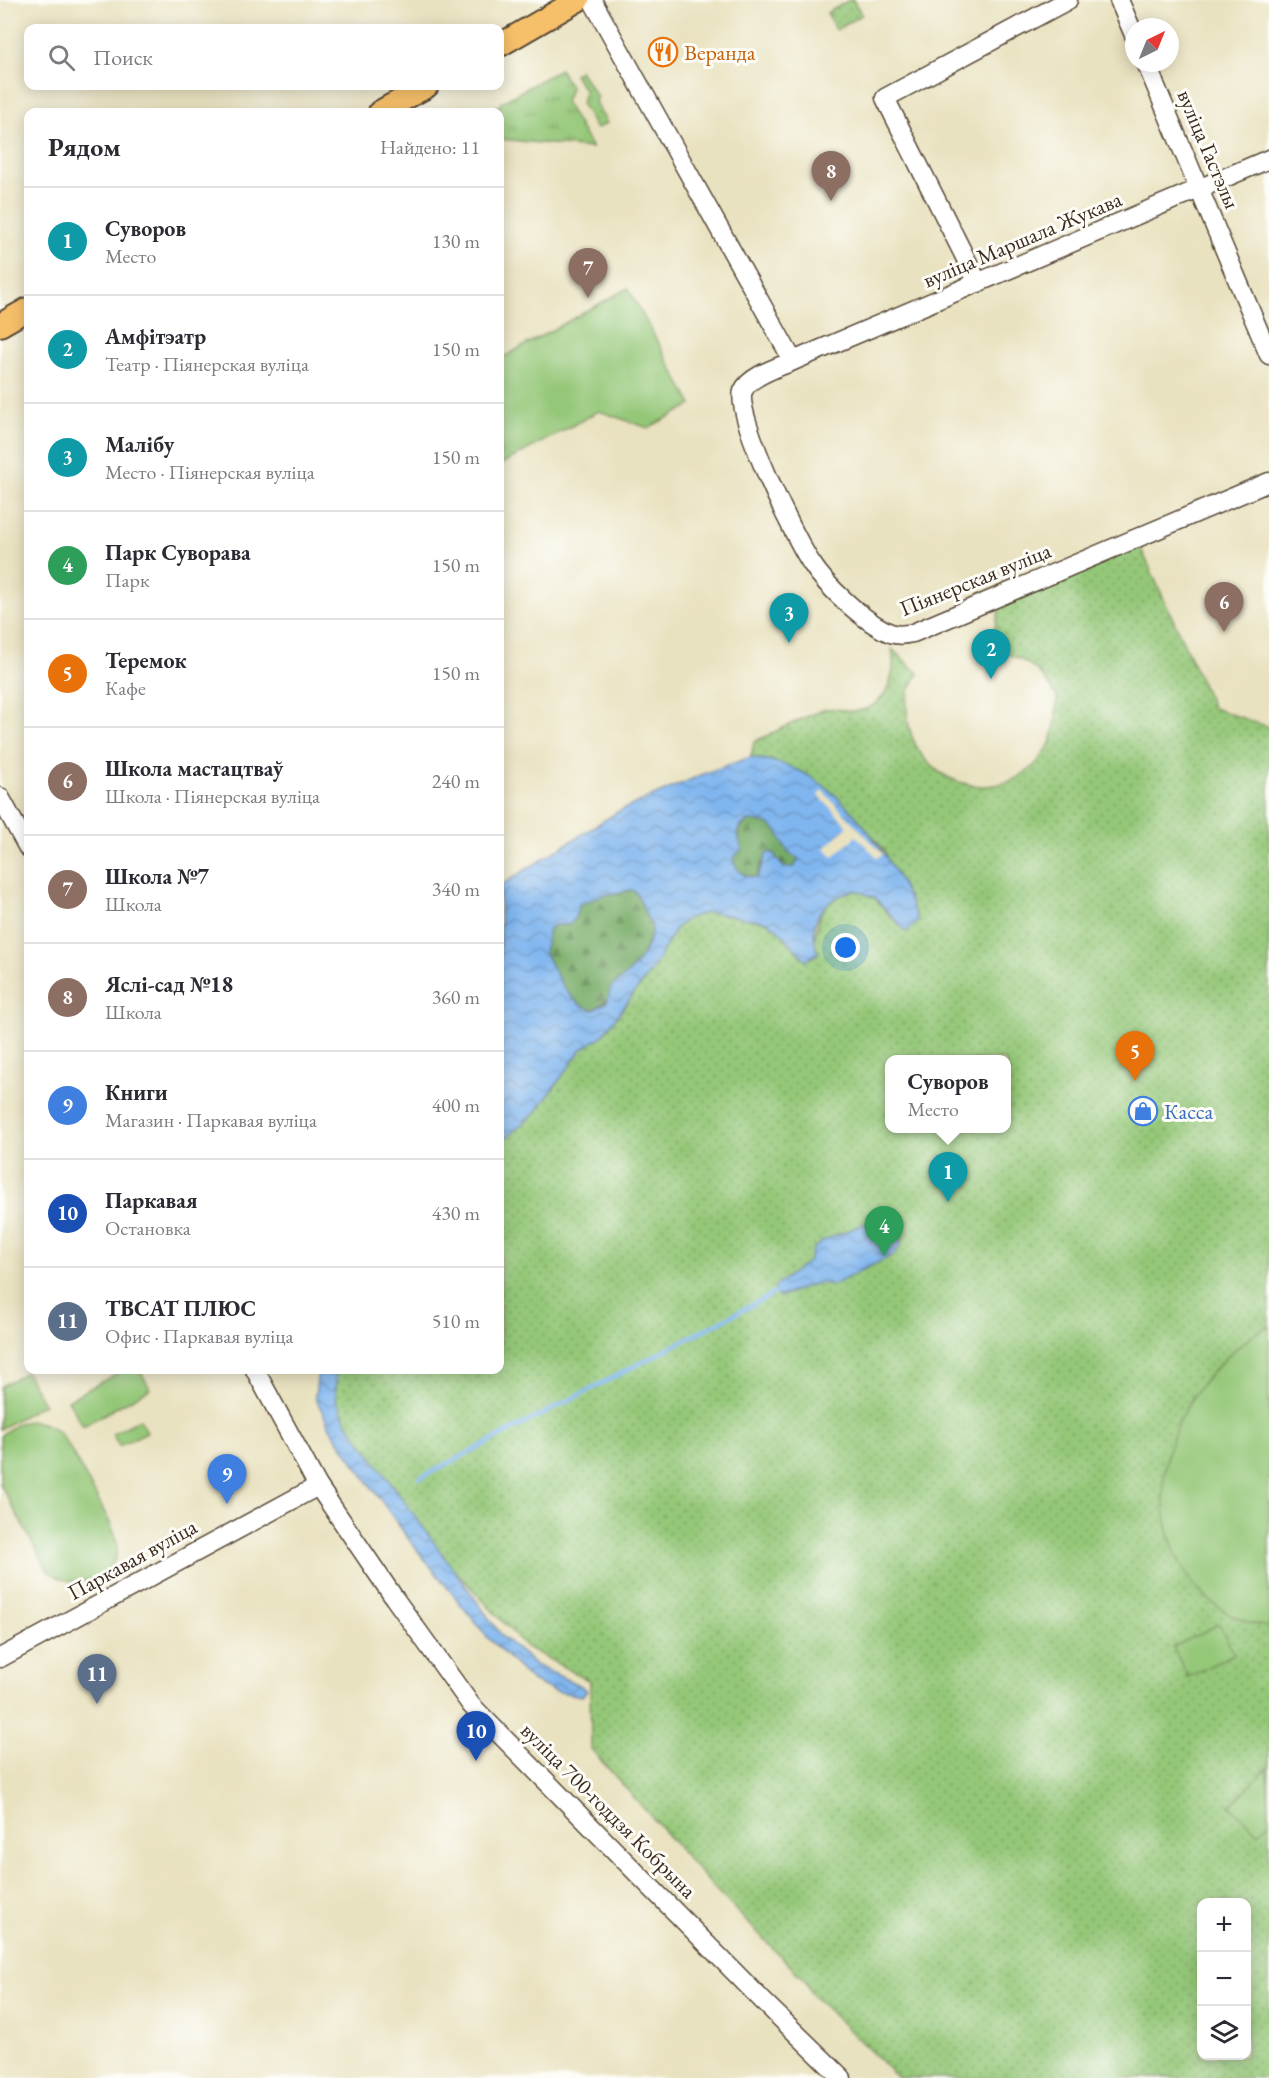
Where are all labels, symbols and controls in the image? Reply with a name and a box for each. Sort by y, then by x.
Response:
north arrow [1125,18,1179,72]
search box [24,24,504,90]
restaurant icon: Веранда [647,36,679,68]
place label: Веранда [684,38,756,67]
icon: search [45,41,78,74]
text: Поиск [93,43,153,72]
street label: вуліца Гастэлы [1170,85,1247,213]
text: Рядом [48,130,121,164]
text: Найдено: 11 [380,134,480,160]
pin: 8 [812,152,850,201]
street label: вуліца Маршала Жукава [918,184,1126,294]
text: Суворов [105,214,186,243]
text: 1 [62,228,73,254]
text: 130 m [432,228,480,254]
text: Место [105,243,156,269]
pin: 7 [568,248,608,298]
text: Амфітэатр [105,322,206,351]
text: 2 [62,336,73,362]
text: 150 m [432,336,480,362]
text: Театр · Піянерская вуліца [105,351,309,377]
text: Малібу [105,430,174,459]
text: 3 [62,444,73,470]
text: 150 m [432,444,480,470]
text: Место · Піянерская вуліца [105,459,315,485]
street label: Піянерская вуліца [895,536,1055,623]
text: Парк Суворава [105,538,251,567]
text: 4 [62,552,73,578]
text: 150 m [432,552,480,578]
text: Парк [105,567,149,593]
pin: 6 [1204,582,1244,632]
pin: 3 [770,594,808,643]
pin: 2 [972,630,1010,679]
text: Теремок [105,646,187,675]
text: 5 [62,660,73,686]
text: 150 m [432,660,480,686]
text: Кафе [105,675,146,701]
text: Школа мастацтваў [105,754,283,783]
text: 6 [62,768,73,794]
text: 240 m [432,768,480,794]
text: Школа · Піянерская вуліца [105,783,320,809]
text: Школа №7 [105,862,209,891]
text: 7 [62,876,73,902]
text: 340 m [432,876,480,902]
text: Школа [105,891,162,917]
your location [831,933,860,962]
text: Яслі-сад №18 [105,970,233,999]
text: 8 [62,984,73,1010]
text: 360 m [432,984,480,1010]
text: Школа [105,999,162,1025]
pin: 5 [1116,1032,1154,1081]
popup [885,1055,1011,1133]
text: Суворов [907,1067,989,1096]
text: Книги [105,1078,168,1107]
text: 9 [62,1092,73,1118]
text: 400 m [432,1092,480,1118]
shop icon: Касса [1127,1095,1159,1127]
text: Место [907,1096,959,1122]
place label: Касса [1164,1097,1213,1126]
text: Магазин · Паркавая вуліца [105,1107,317,1133]
pin: 1 [928,1152,968,1202]
text: Паркавая [105,1186,198,1215]
text: 10 [57,1200,78,1226]
text: 430 m [432,1200,480,1226]
pin: 4 [864,1206,904,1256]
text: Остановка [105,1215,191,1241]
text: ТВСАТ ПЛЮС [105,1294,256,1323]
text: 11 [57,1308,78,1334]
text: 510 m [432,1308,480,1334]
text: Офис · Паркавая вуліца [105,1323,293,1349]
pin: 9 [208,1454,246,1504]
street label: Паркавая вуліца [62,1512,202,1607]
pin: 11 [78,1654,116,1704]
pin: 10 [456,1712,496,1761]
street label: вуліца 700-годдзя Кобрына [514,1716,703,1905]
map controls [1197,1898,1251,2060]
button: + [1197,1898,1251,1952]
button: − [1197,1952,1251,2006]
button: layers [1197,2006,1251,2060]

